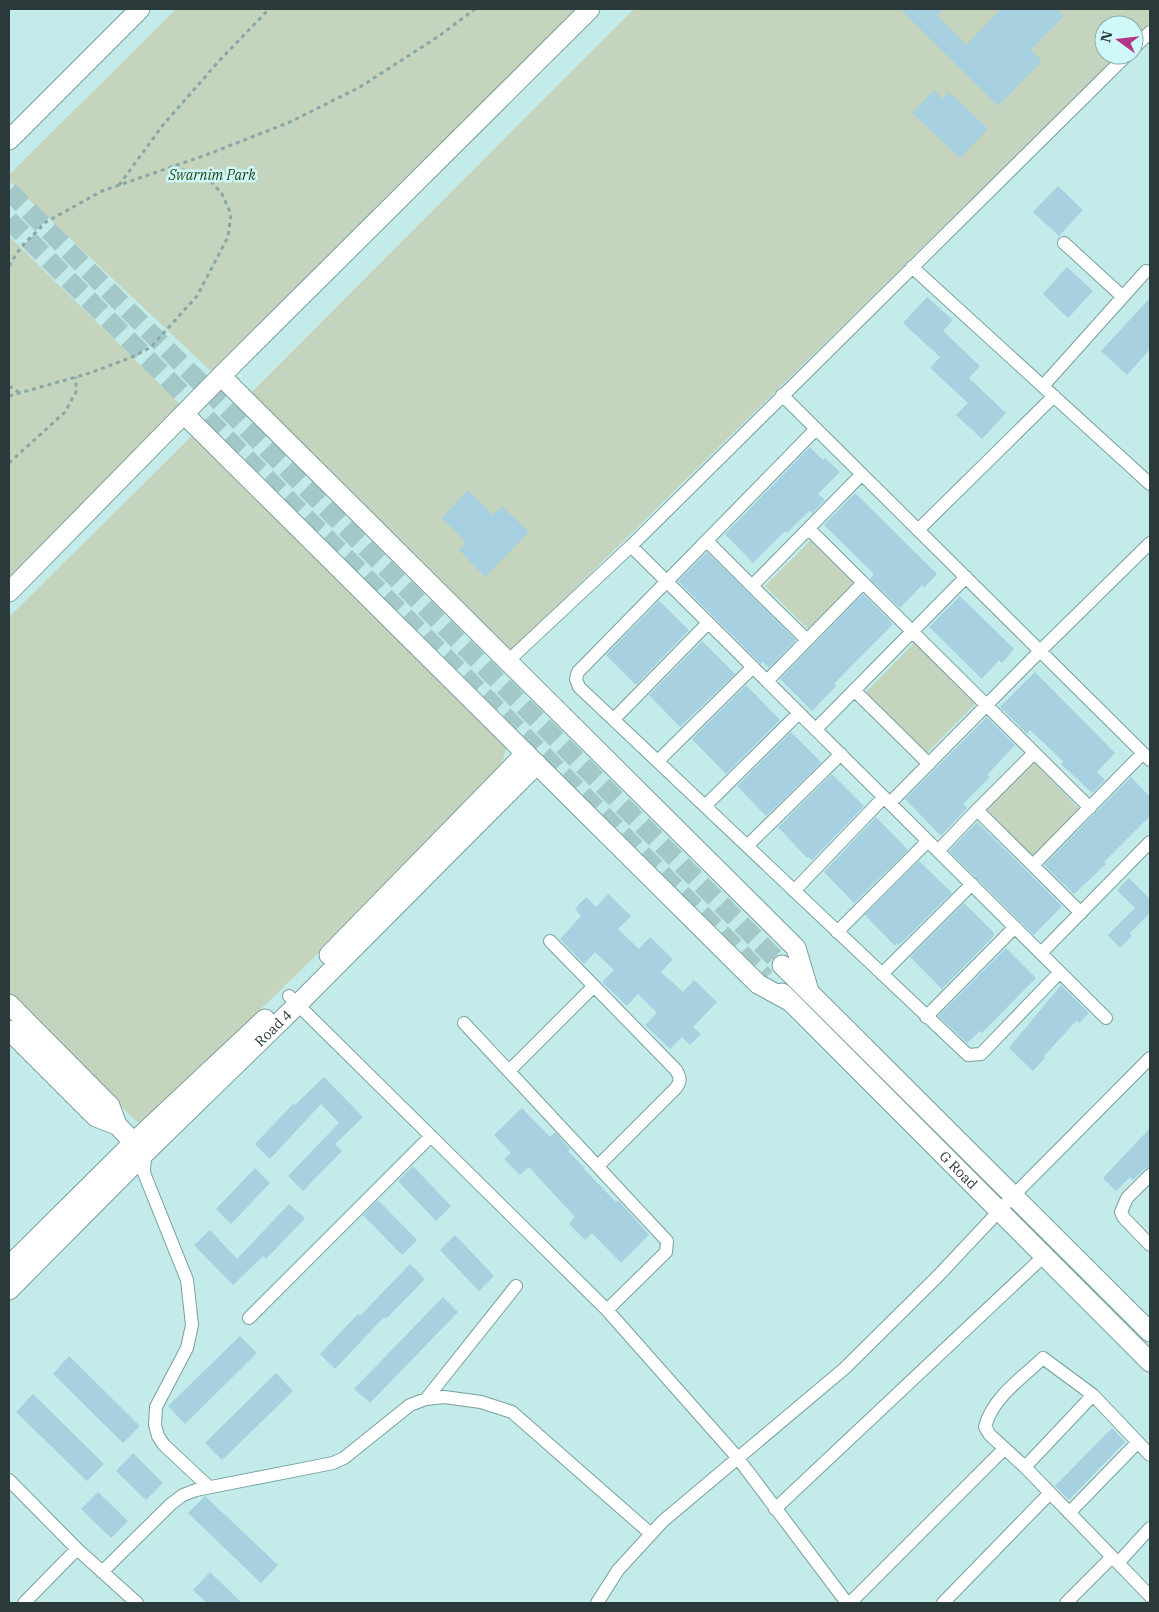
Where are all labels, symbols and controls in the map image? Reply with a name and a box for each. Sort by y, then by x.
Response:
north arrow [1094,15,1144,65]
text: N [1096,29,1117,44]
park label: Swarnim Park [167,166,256,184]
street label: Road 4 [251,1006,296,1050]
street label: G Road [936,1147,982,1193]

